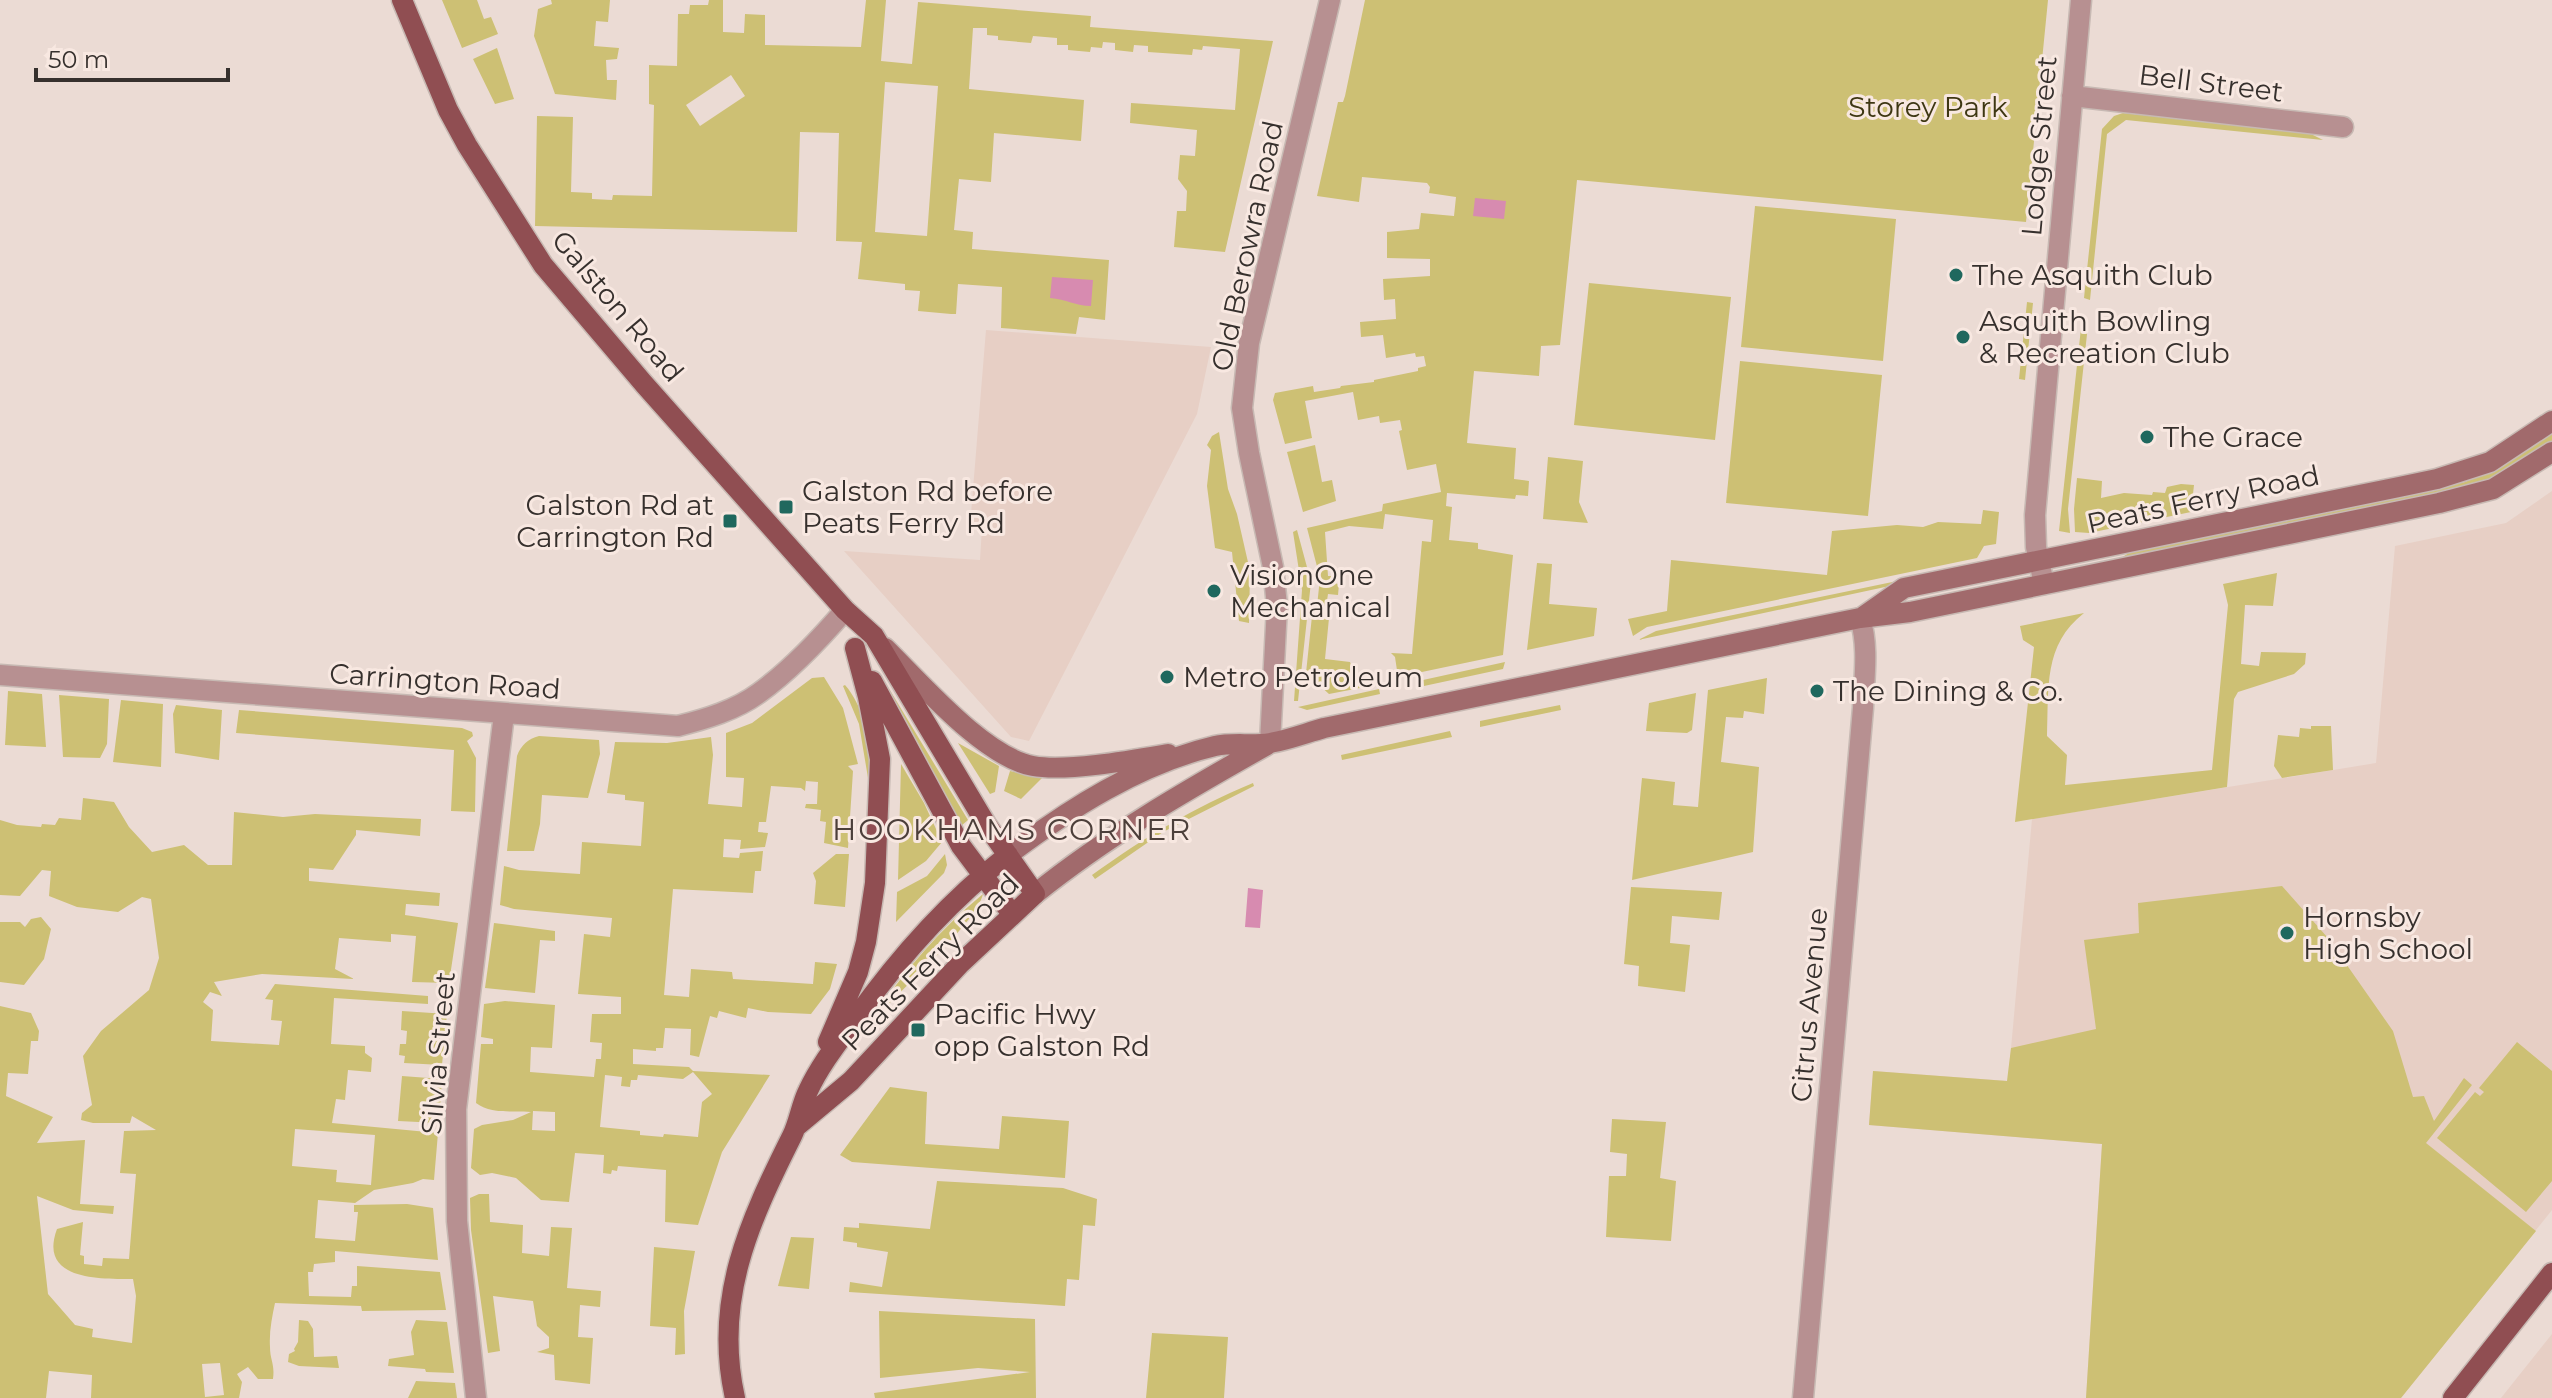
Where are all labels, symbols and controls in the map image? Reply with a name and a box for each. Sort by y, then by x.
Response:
scale bar [36,32,228,82]
text: 50 m [48,45,109,74]
street label: Lodge Street [2014,54,2064,238]
street label: Bell Street [2137,57,2285,109]
park label: Storey Park [1848,90,2008,124]
street label: Old Berowra Road [1204,118,1290,374]
street label: Galston Road [545,223,691,389]
place label: The Asquith Club [1972,258,2213,292]
marker: The Asquith Club [1947,266,1965,284]
place label: Asquith Bowling & Recreation Club [1979,304,2230,370]
marker: Asquith Bowling & Recreation Club [1954,328,1972,346]
place label: The Grace [2163,420,2303,454]
marker: The Grace [2138,428,2156,446]
street label: Peats Ferry Road [2084,458,2322,540]
place label: Galston Rd before Peats Ferry Rd [802,474,1053,540]
place label: Galston Rd at Carrington Rd [516,488,714,554]
marker: Galston Rd before Peats Ferry Rd [777,498,795,516]
marker: Galston Rd at Carrington Rd [721,512,739,530]
place label: VisionOne Mechanical [1230,558,1391,624]
marker: VisionOne Mechanical [1205,582,1223,600]
street label: Carrington Road [328,656,562,706]
place label: Metro Petroleum [1183,660,1423,694]
marker: Metro Petroleum [1158,668,1176,686]
place label: The Dining & Co. [1833,674,2063,708]
marker: The Dining & Co. [1808,682,1826,700]
district label: HOOKHAMS CORNER [832,811,1192,848]
street label: Peats Ferry Road [834,866,1026,1058]
place label: Hornsby High School [2303,900,2473,966]
street label: Citrus Avenue [1784,906,1834,1104]
marker: Hornsby High School [2278,924,2296,942]
street label: Silvia Street [414,970,462,1136]
place label: Pacific Hwy opp Galston Rd [934,997,1150,1063]
marker: Pacific Hwy opp Galston Rd [909,1021,927,1039]

